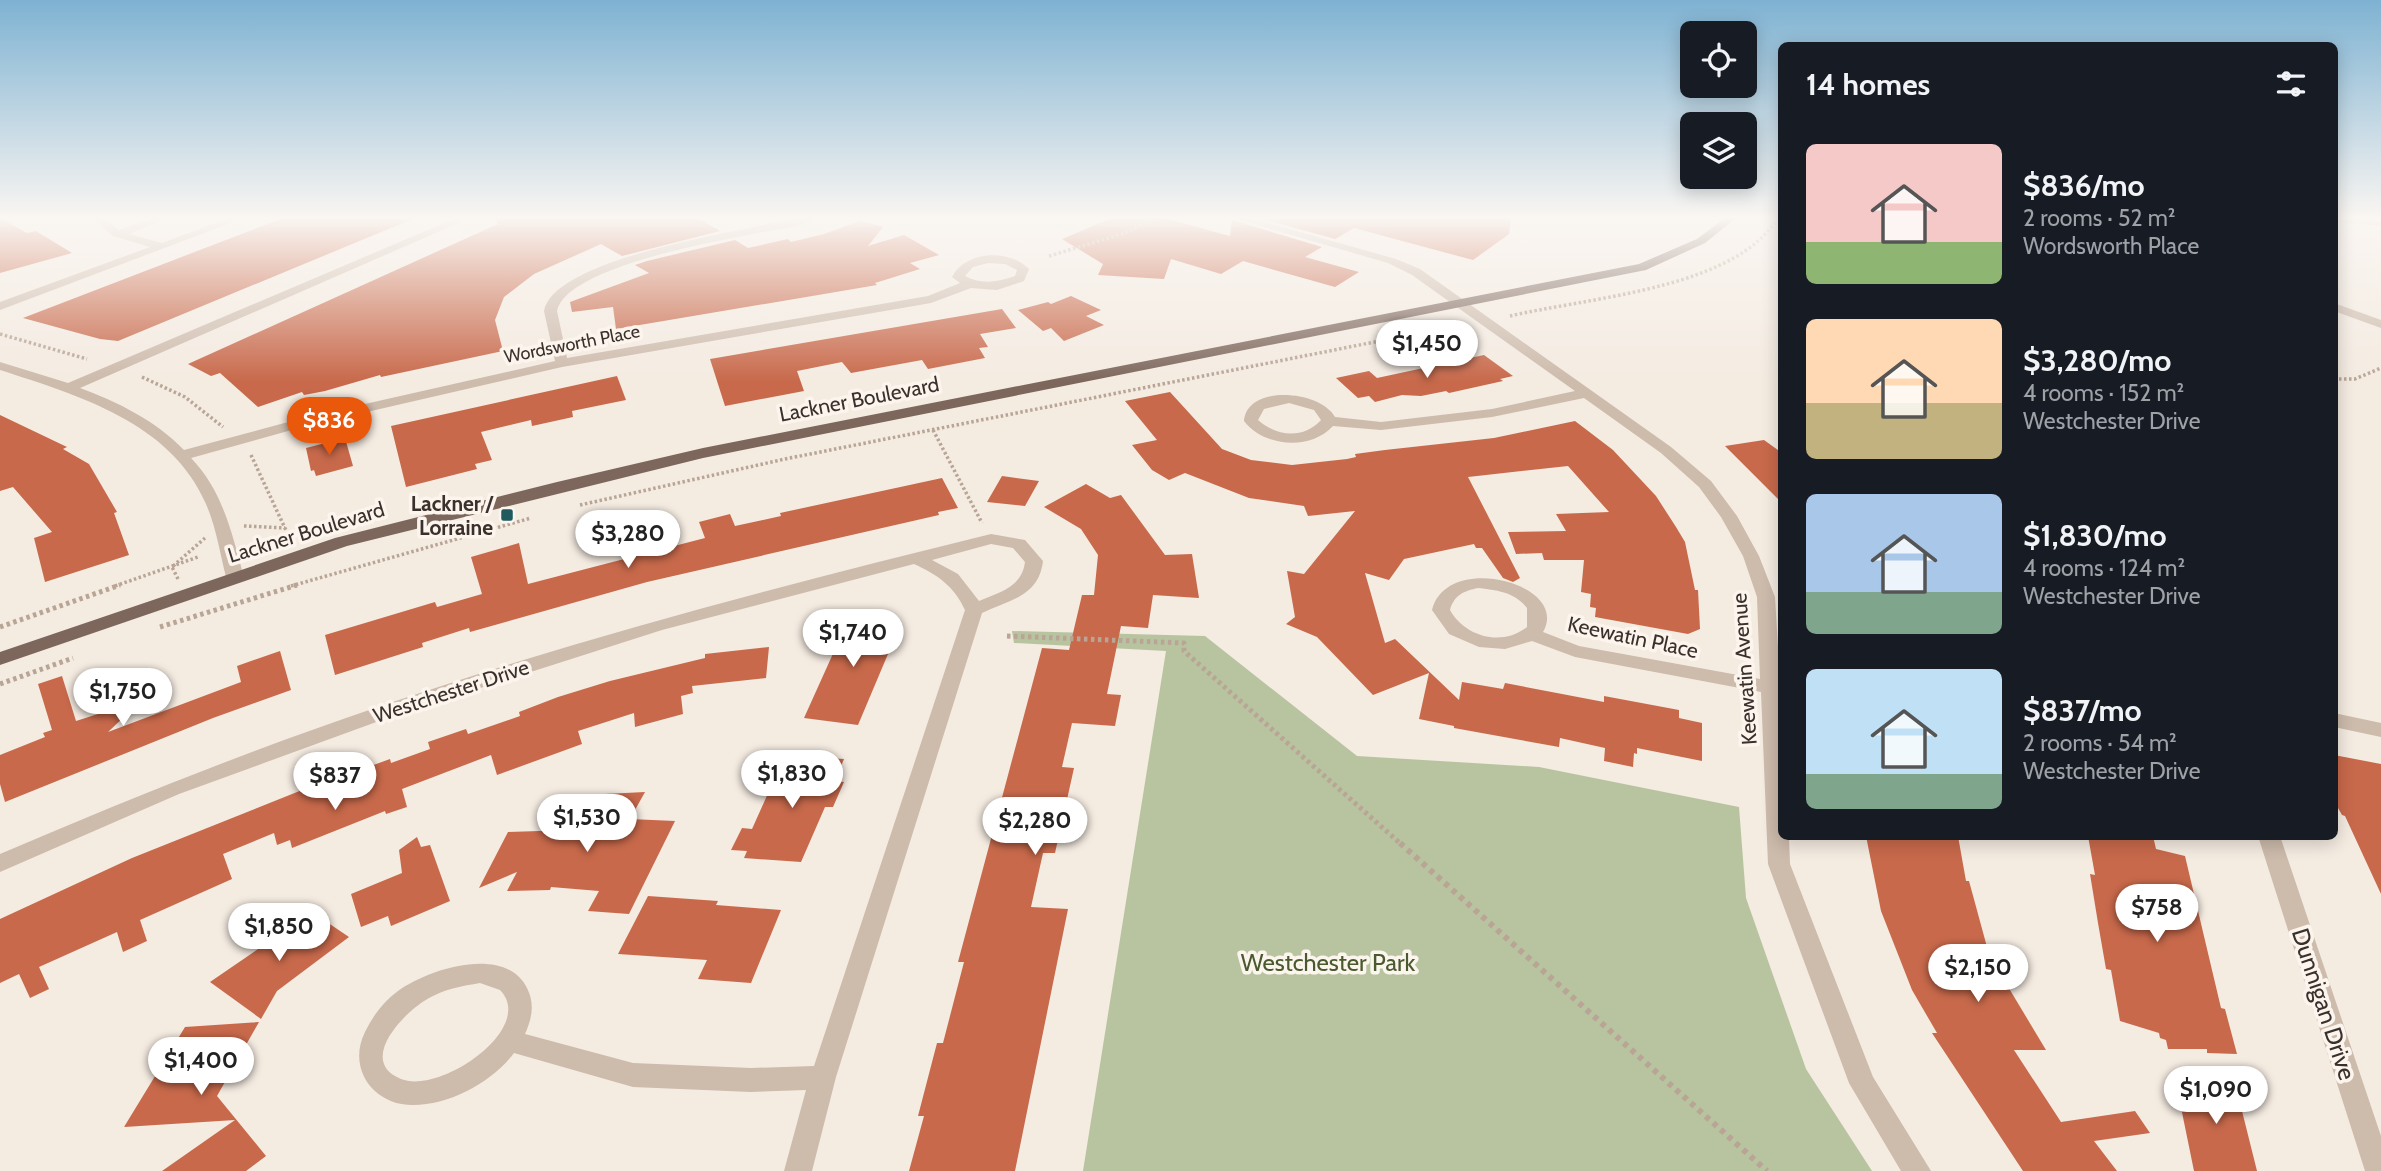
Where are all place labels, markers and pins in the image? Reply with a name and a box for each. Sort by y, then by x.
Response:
pin: $1,450 [1370,320,1484,380]
pin: $836 [288,398,370,457]
place label: Lackner / Lorraine [411,491,494,540]
marker: Lackner / Lorraine [499,507,515,523]
pin: $3,280 [571,510,685,570]
pin: $1,740 [796,610,910,669]
pin: $1,750 [66,668,180,728]
pin: $1,830 [735,750,849,810]
pin: $837 [294,752,376,812]
pin: $1,530 [530,794,644,854]
pin: $2,280 [978,798,1092,857]
pin: $758 [2116,884,2198,944]
pin: $1,850 [222,904,336,963]
pin: $2,150 [1921,944,2035,1004]
pin: $1,400 [144,1038,258,1097]
pin: $1,090 [2159,1066,2273,1126]

